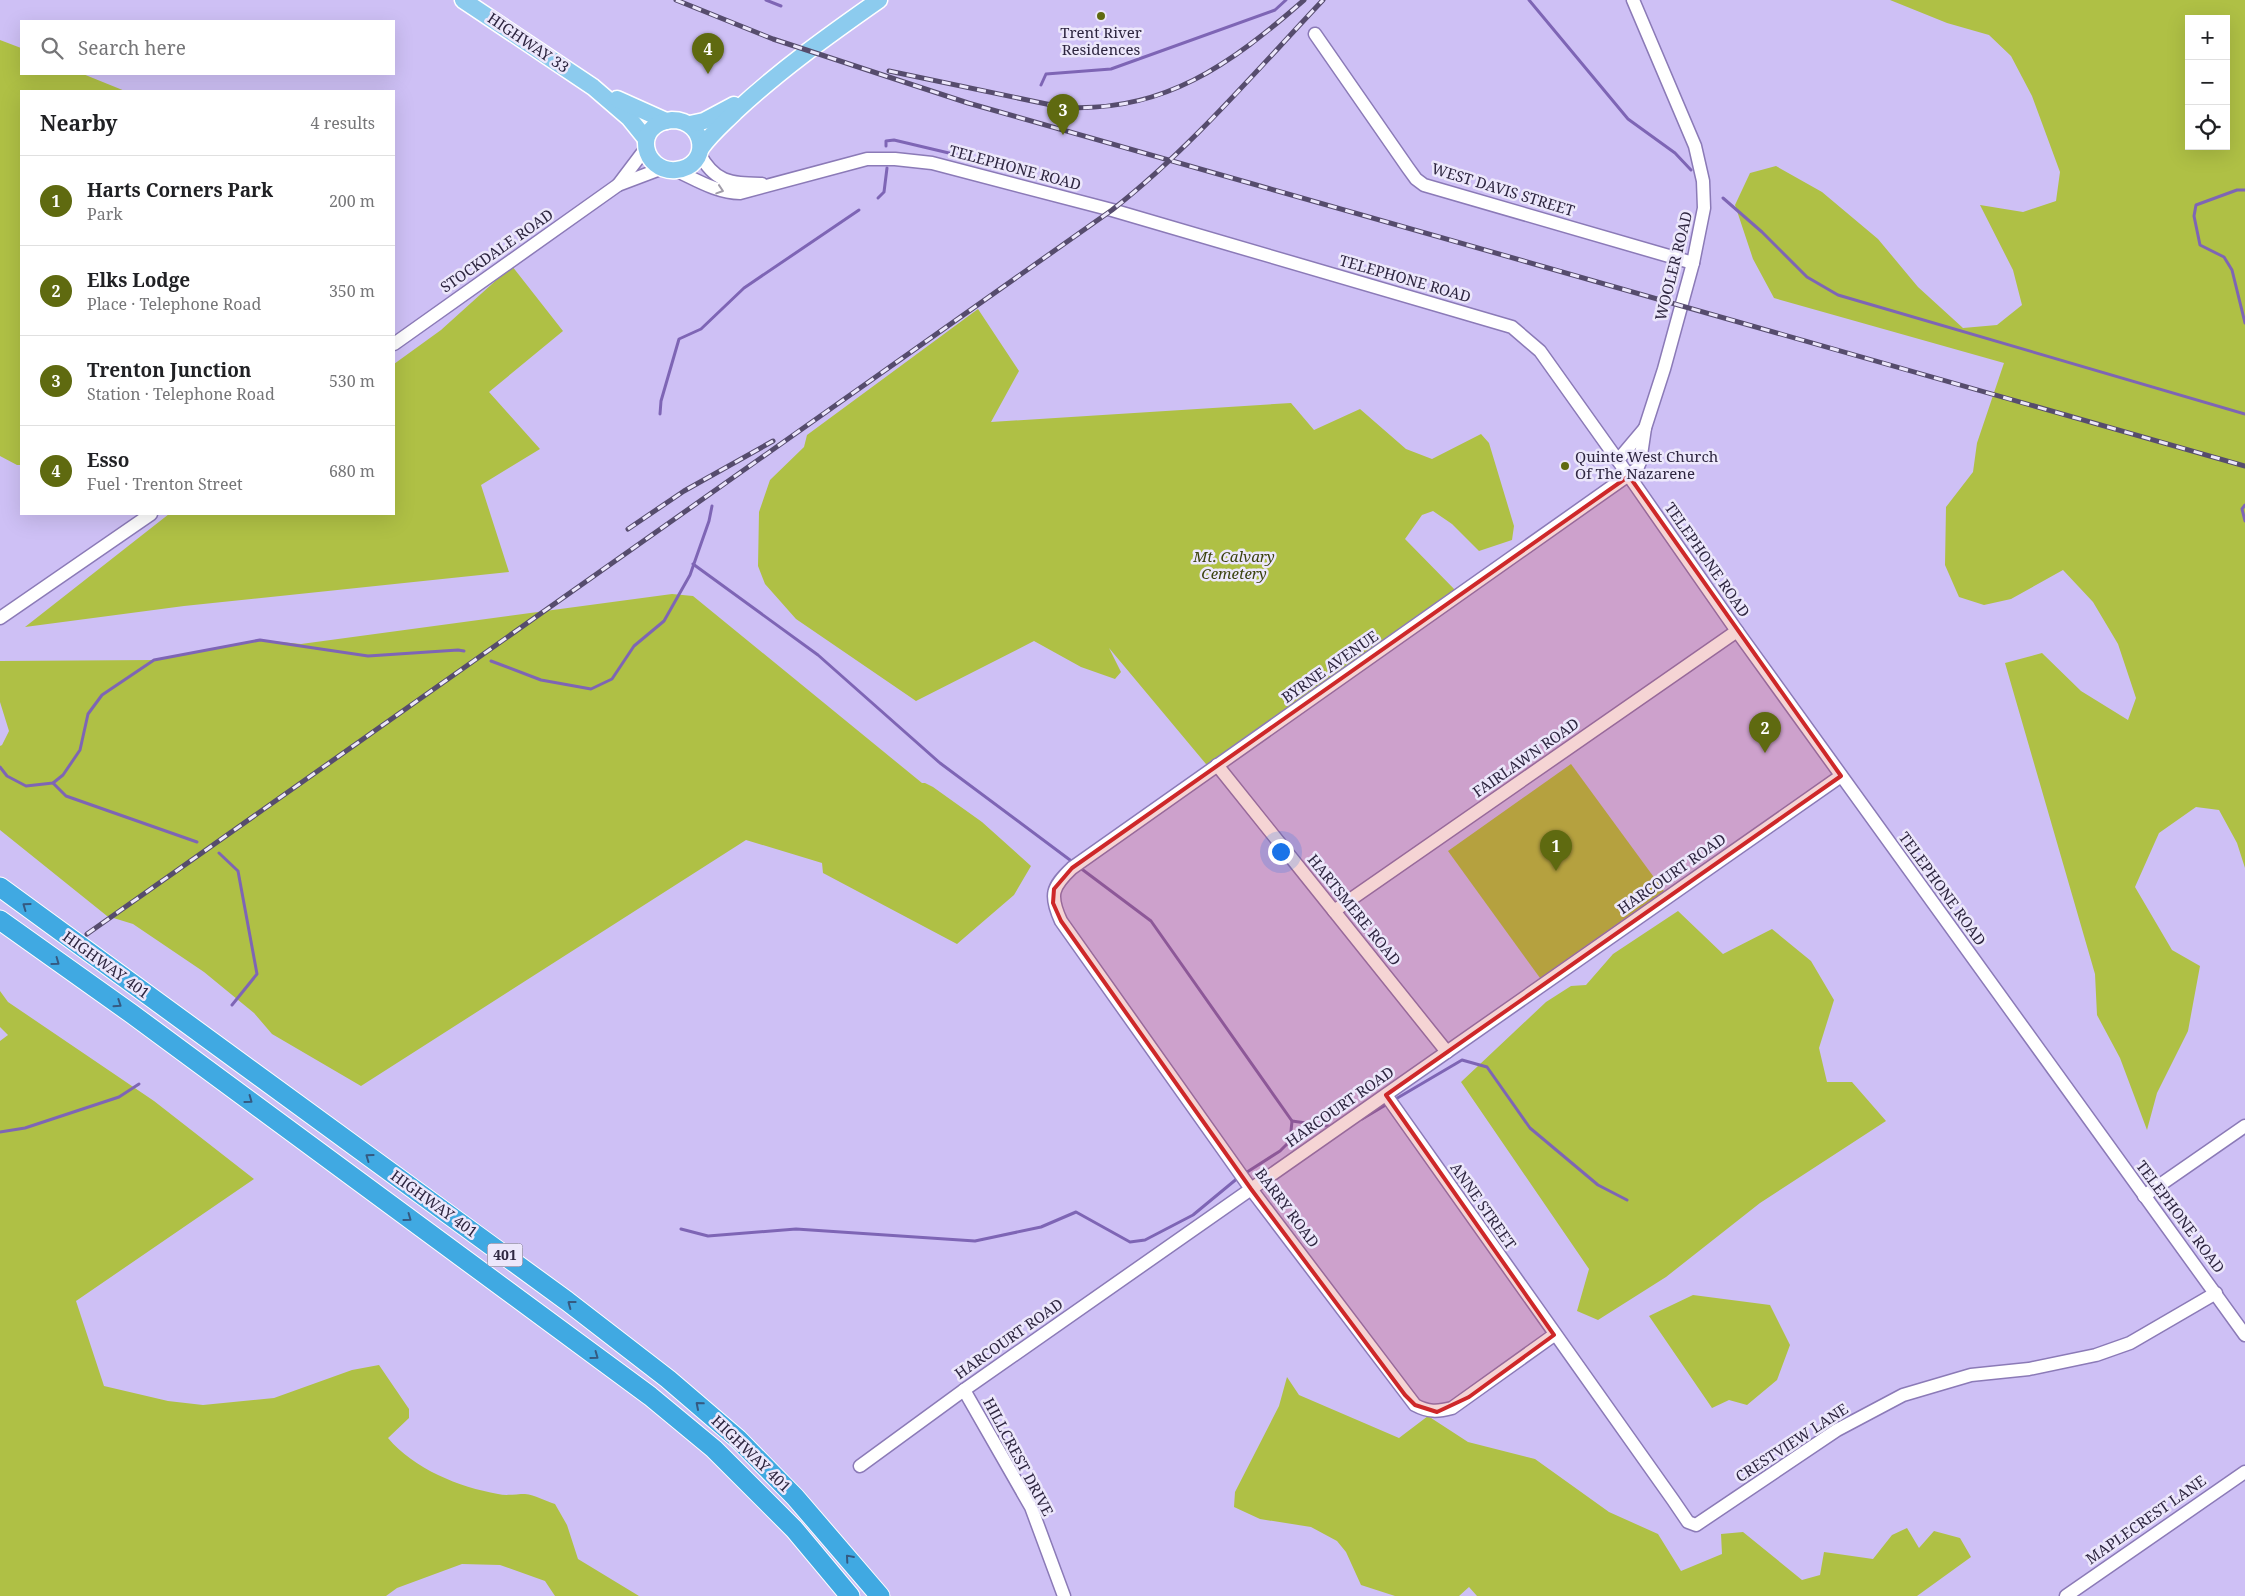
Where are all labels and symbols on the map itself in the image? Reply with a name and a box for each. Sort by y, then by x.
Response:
street label: HIGHWAY 33 [484,8,573,77]
marker: Trent River Residences [1095,10,1107,22]
place label: Trent River Residences [1060,22,1142,59]
pin: 4 [692,33,724,74]
pin: 3 [1047,94,1079,135]
street label: TELEPHONE ROAD [947,140,1084,194]
street label: WEST DAVIS STREET [1429,158,1577,220]
one-way arrow [715,184,723,194]
street label: STOCKDALE ROAD [436,204,557,297]
street label: WOOLER ROAD [1650,209,1696,322]
street label: TELEPHONE ROAD [1337,250,1473,306]
place label: Quinte West Church Of The Nazarene [1575,446,1719,483]
marker: Quinte West Church Of The Nazarene [1559,460,1571,472]
street label: TELEPHONE ROAD [1661,498,1755,621]
park label: Mt. Calvary Cemetery [1192,546,1275,583]
street label: BYRNE AVENUE [1277,625,1382,707]
pin: 2 [1749,712,1781,753]
street label: FAIRLAWN ROAD [1468,713,1583,801]
street label: HARCOURT ROAD [1613,828,1729,918]
street label: TELEPHONE ROAD [1895,828,1991,949]
pin: 1 [1540,830,1572,871]
your location [1268,839,1294,865]
street label: HARTSMERE ROAD [1304,850,1406,969]
one-way arrow [22,903,32,912]
street label: HIGHWAY 401 [59,926,154,1002]
one-way arrow [51,955,60,965]
one-way arrow [112,998,121,1007]
street label: HARCOURT ROAD [1281,1061,1397,1151]
one-way arrow [243,1095,252,1103]
one-way arrow [366,1154,375,1163]
street label: TELEPHONE ROAD [2132,1156,2230,1277]
street label: ANNE STREET [1447,1158,1521,1253]
street label: BARRY ROAD [1251,1164,1324,1251]
street label: HIGHWAY 401 [387,1165,482,1241]
one-way arrow [402,1212,411,1220]
road number: 401 [488,1244,522,1266]
street label: HARCOURT ROAD [950,1293,1066,1383]
one-way arrow [568,1302,577,1310]
one-way arrow [589,1350,598,1358]
street label: HILLCREST DRIVE [979,1394,1059,1519]
street label: CRESTVIEW LANE [1731,1398,1852,1486]
one-way arrow [695,1402,704,1411]
street label: HIGHWAY 401 [708,1410,796,1496]
street label: MAPLECREST LANE [2081,1470,2210,1568]
one-way arrow [846,1555,855,1564]

